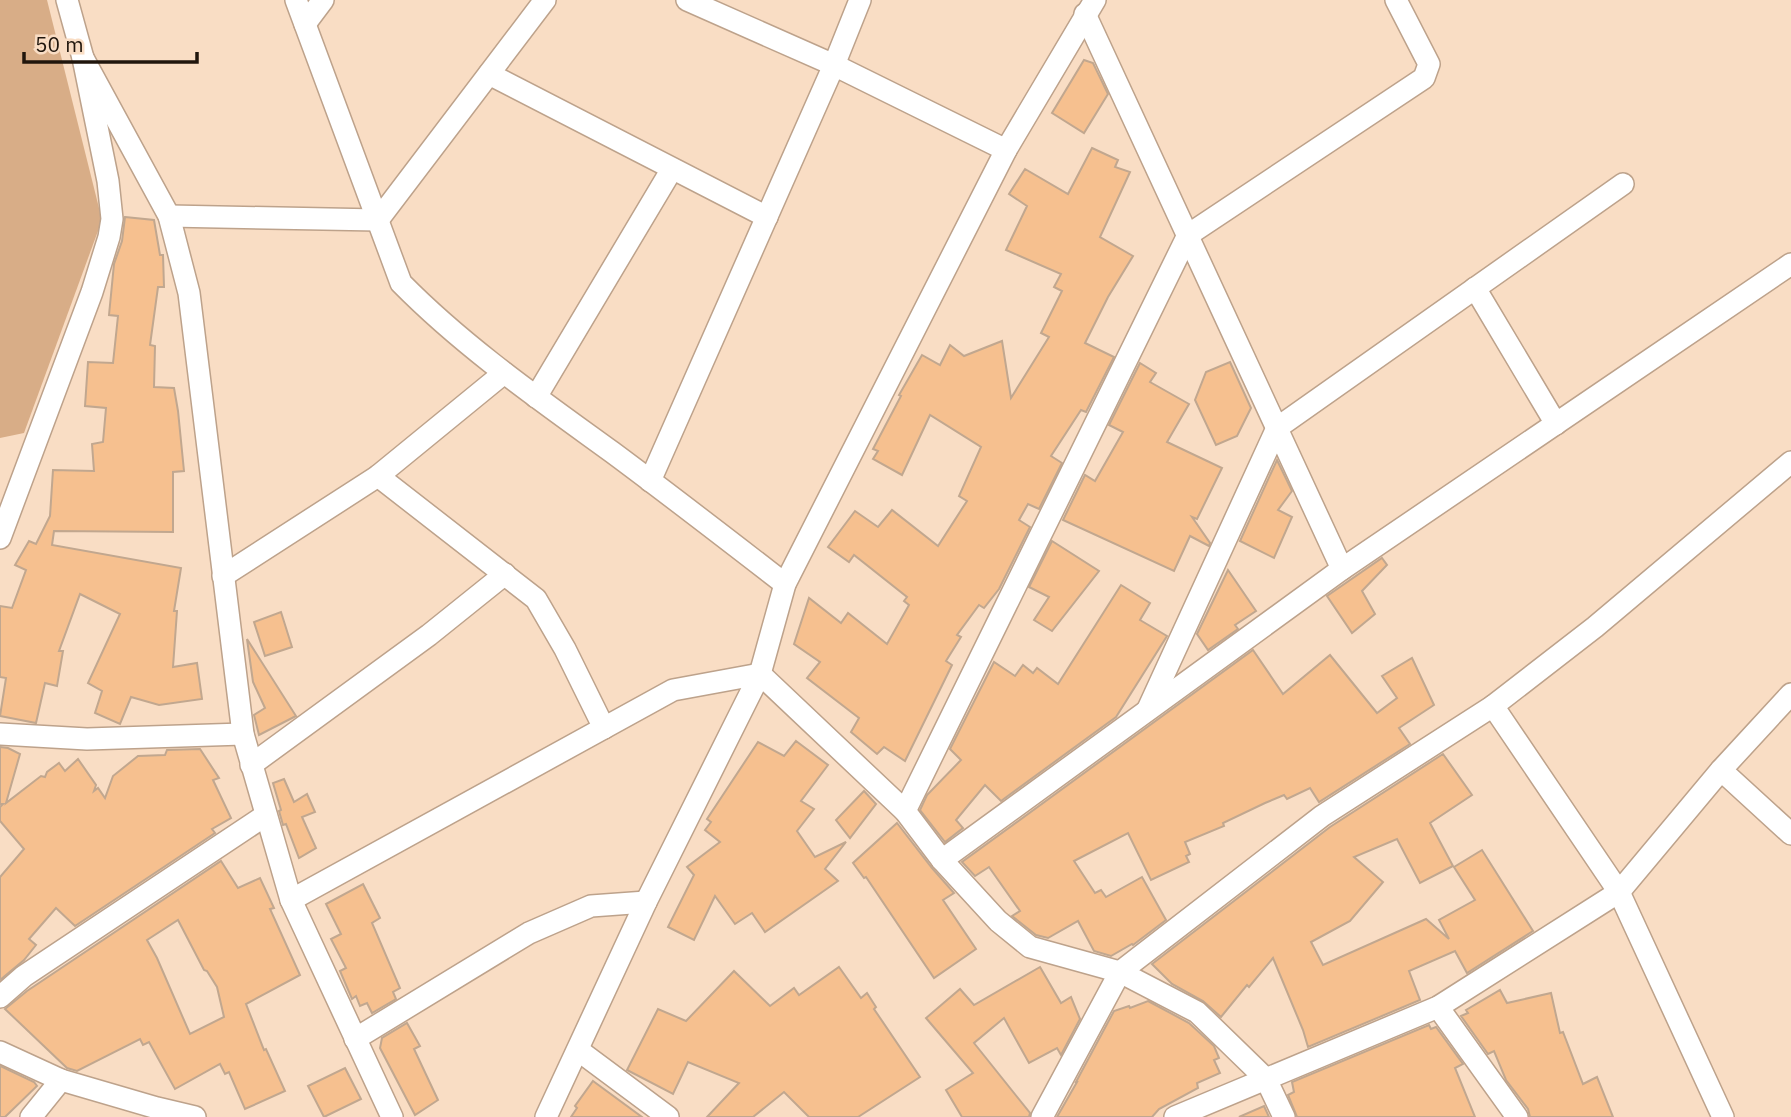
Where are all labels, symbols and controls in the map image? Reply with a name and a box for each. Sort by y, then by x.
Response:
scale bar [24,21,198,65]
text: 50 m [35,30,84,58]

